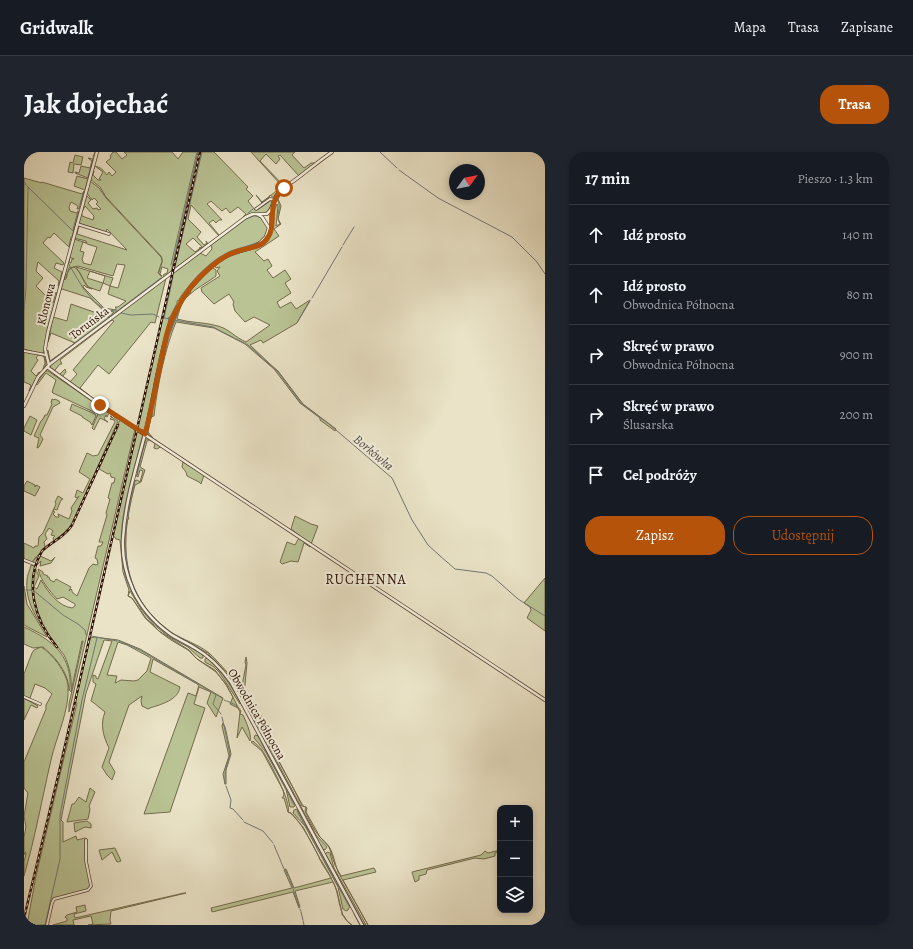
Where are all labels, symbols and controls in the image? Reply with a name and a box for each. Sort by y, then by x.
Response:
text: Gridwalk [20,15,93,41]
text: Mapa [734,18,766,37]
text: Trasa [788,18,819,37]
text: Zapisane [841,18,893,37]
text: Jak dojechać [24,85,168,123]
button: Trasa [820,85,889,124]
north arrow [449,164,485,200]
text: 17 min [585,167,630,190]
text: Pieszo · 1.3 km [797,170,873,187]
route start [275,179,293,197]
icon: ahead [585,224,607,246]
text: Idź prosto [623,225,686,245]
text: 140 m [842,226,873,243]
text: Idź prosto [623,276,686,296]
street label: Klonowa [33,281,59,327]
icon: ahead [585,284,607,306]
text: 80 m [846,286,873,303]
text: Obwodnica Północna [623,296,734,313]
street label: Toruńska [66,303,112,343]
text: Skręć w prawo [623,336,714,356]
icon: right [585,344,607,366]
text: 900 m [840,346,873,363]
text: Obwodnica Północna [623,356,734,373]
route end [91,396,109,414]
text: Skręć w prawo [623,396,714,416]
icon: right [585,404,607,426]
text: 200 m [840,406,873,423]
text: Ślusarska [623,416,674,433]
water label: Borkówka [350,431,397,474]
icon: arrive [585,464,607,486]
text: Cel podróży [623,465,697,485]
button: Zapisz [585,516,725,555]
button: Udostępnij [733,516,873,555]
district label: RUCHENNA [325,570,407,589]
street label: Obwodnica Północna [224,665,290,763]
map controls [497,805,533,913]
button: + [497,805,533,841]
button: − [497,841,533,877]
button: layers [497,877,533,913]

